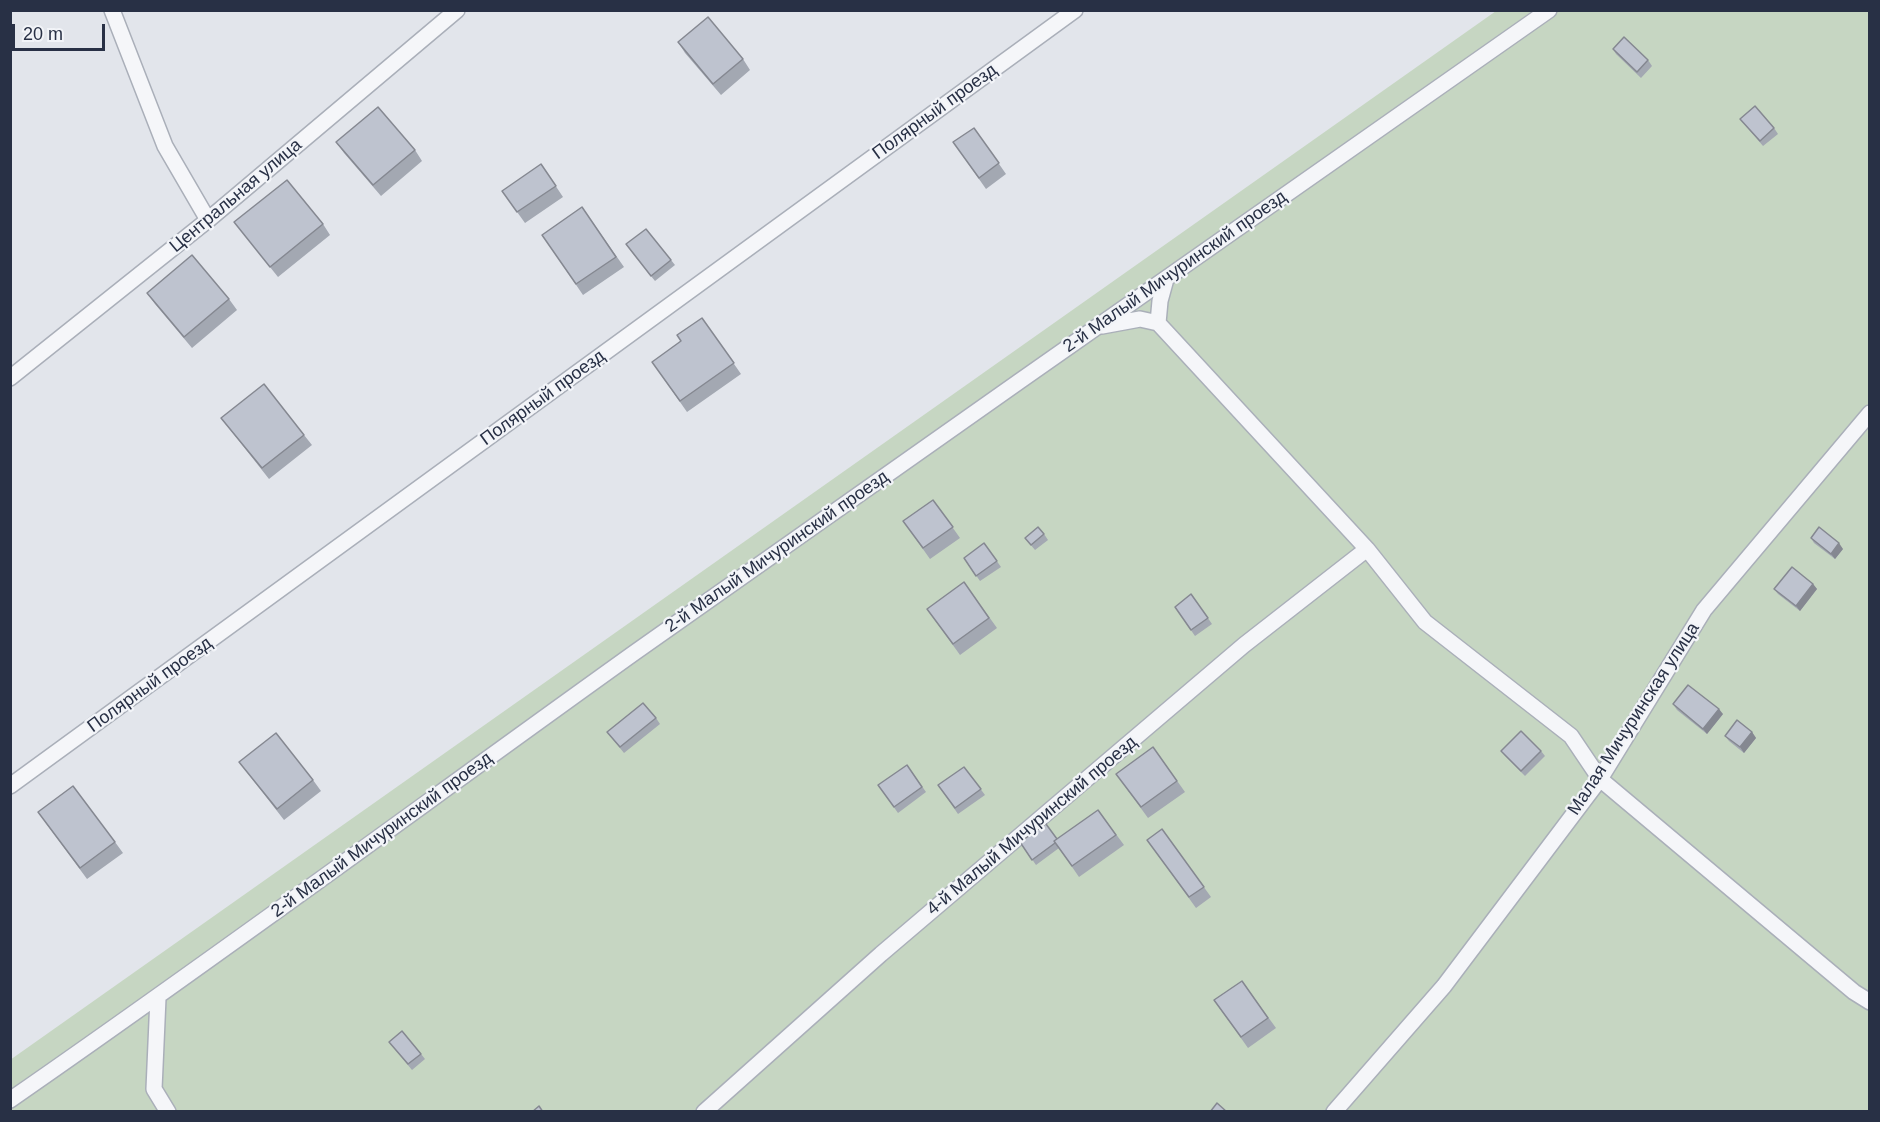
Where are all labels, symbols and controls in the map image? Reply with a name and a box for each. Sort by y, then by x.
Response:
scale bar [15,12,108,50]
text: 20 m [23,24,63,44]
street label: Полярный проезд [869,60,1001,164]
street label: Центральная улица [166,135,306,257]
street label: 2-й Малый Мичуринский проезд [1059,186,1291,358]
street label: Полярный проезд [477,346,609,450]
street label: 2-й Малый Мичуринский проезд [661,466,893,638]
street label: Малая Мичуринская улица [1564,619,1704,819]
street label: Полярный проезд [84,633,216,737]
street label: 4-й Малый Мичуринский проезд [923,732,1141,920]
street label: 2-й Малый Мичуринский проезд [267,748,497,922]

